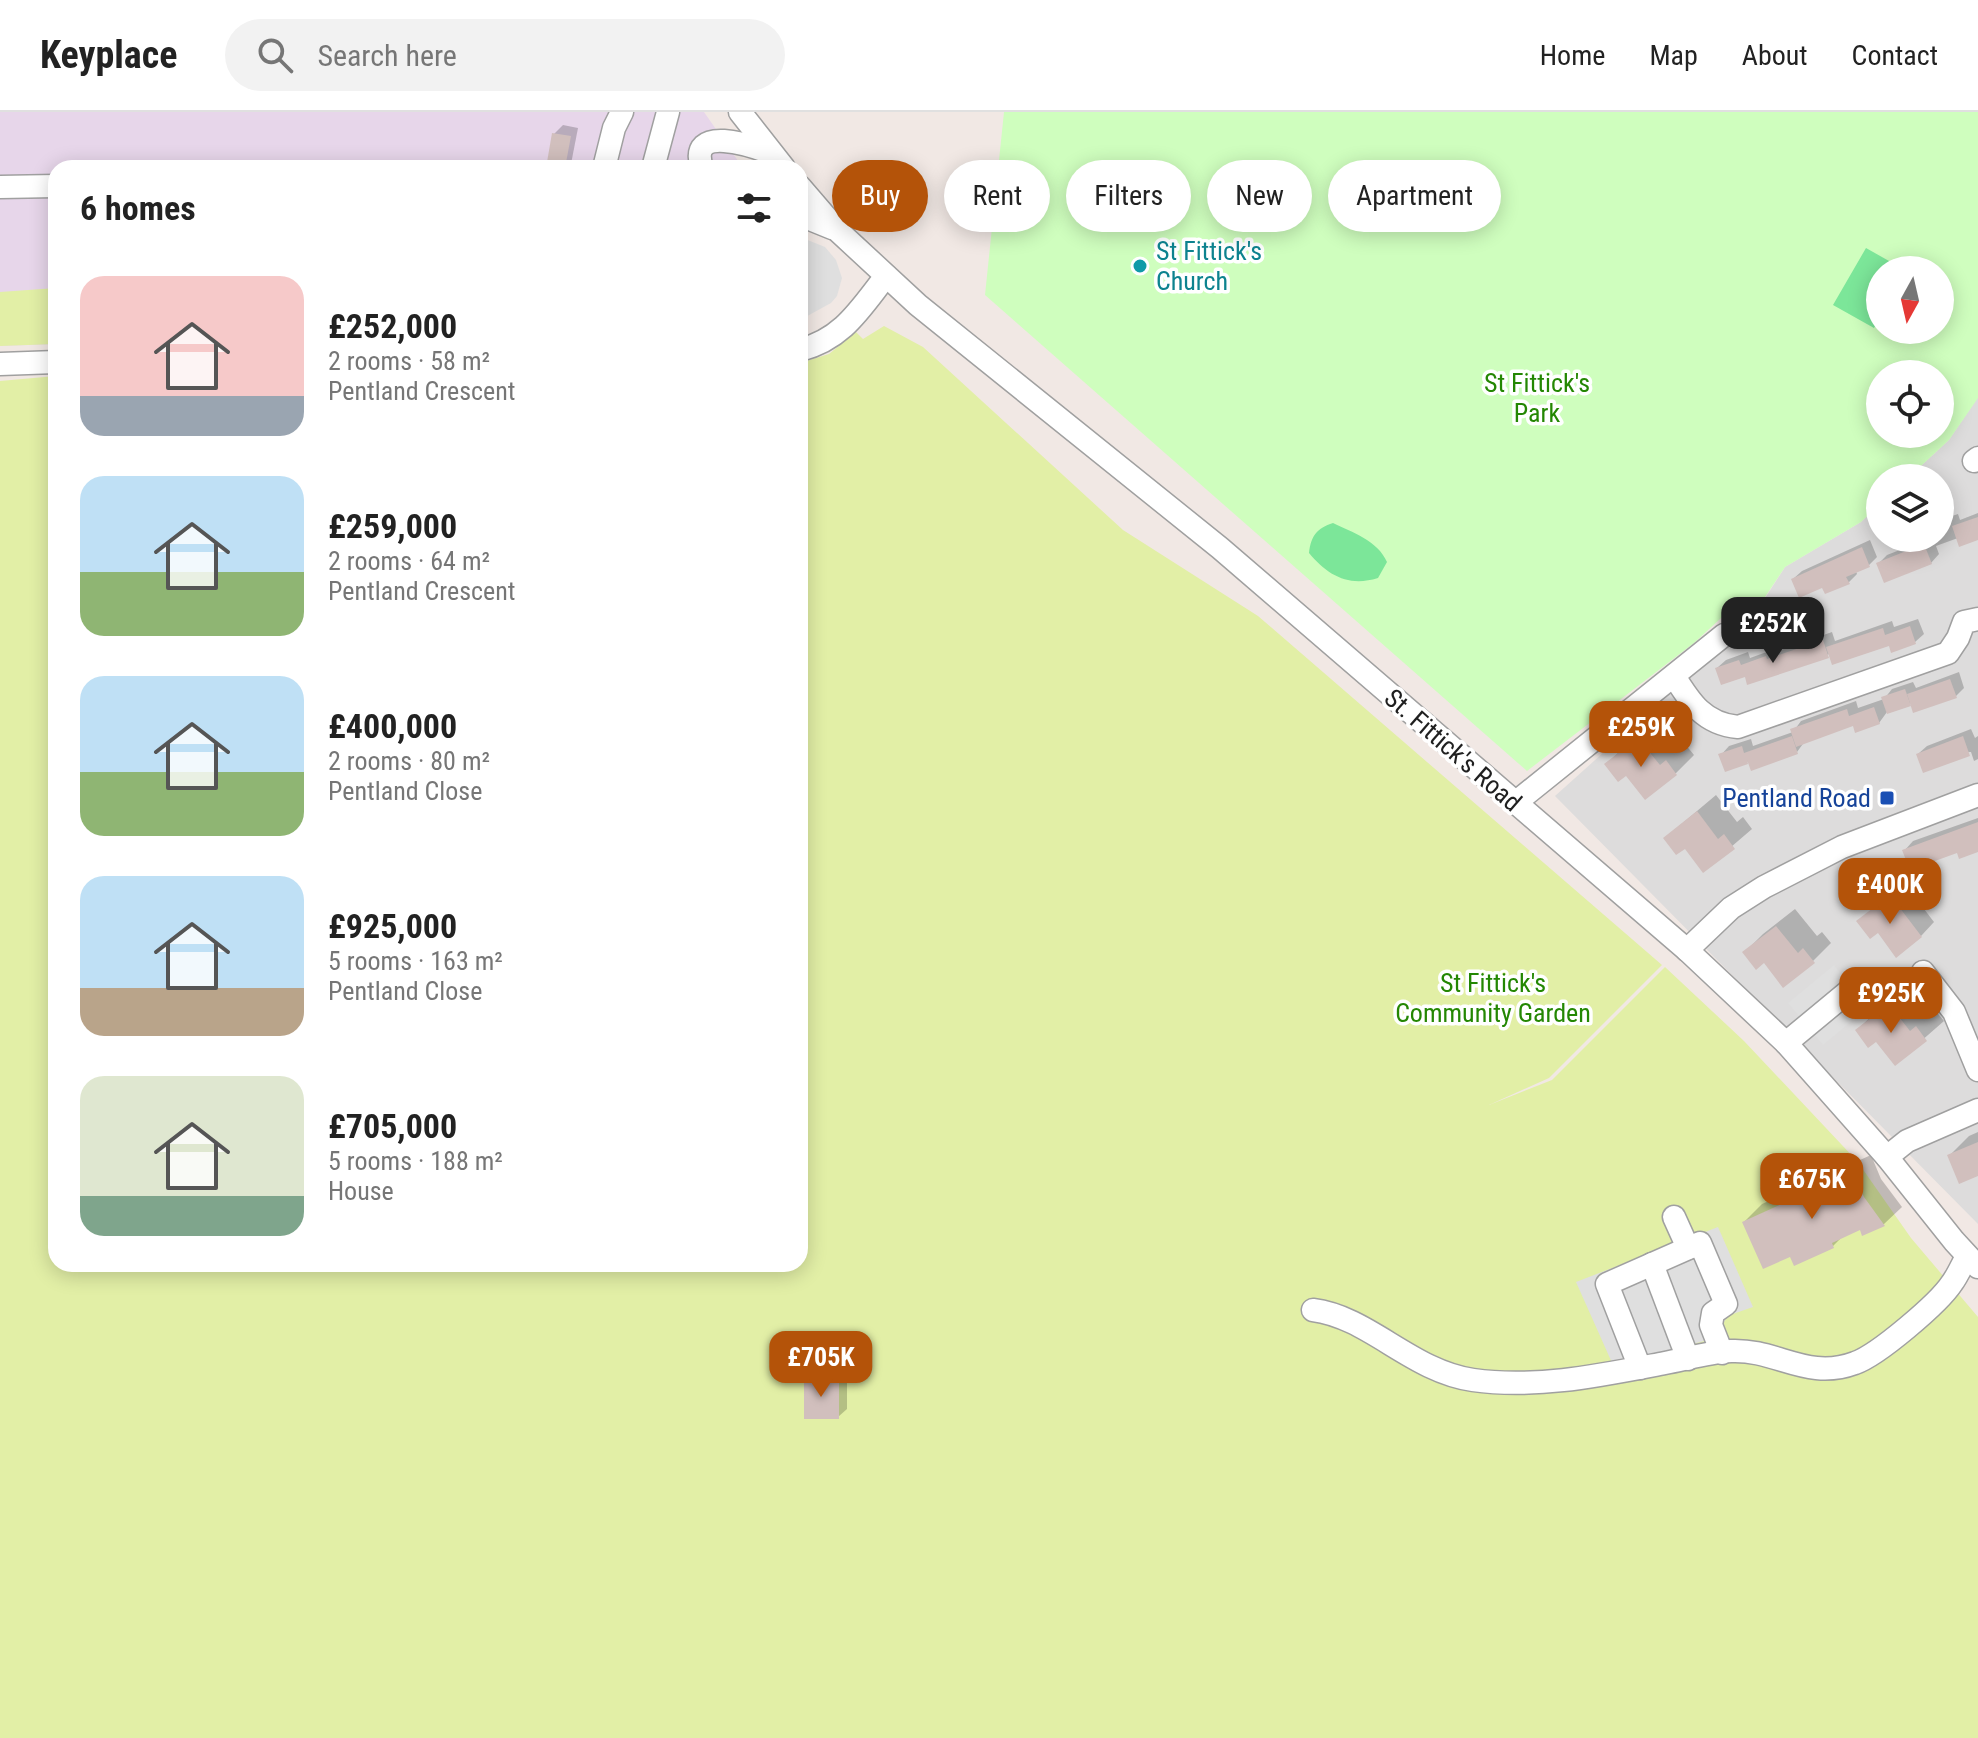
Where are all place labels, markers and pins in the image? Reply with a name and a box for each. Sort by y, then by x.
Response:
place label: St Fittick's Church [1156,236,1262,296]
marker: St Fittick's Church [1131,257,1149,275]
pin: £252K [1717,597,1829,665]
pin: £259K [1585,701,1697,769]
place label: Pentland Road [1722,783,1871,813]
marker: Pentland Road [1878,789,1896,807]
pin: £400K [1834,858,1946,926]
pin: £925K [1835,967,1947,1035]
pin: £675K [1756,1153,1868,1221]
pin: £705K [765,1331,877,1399]

